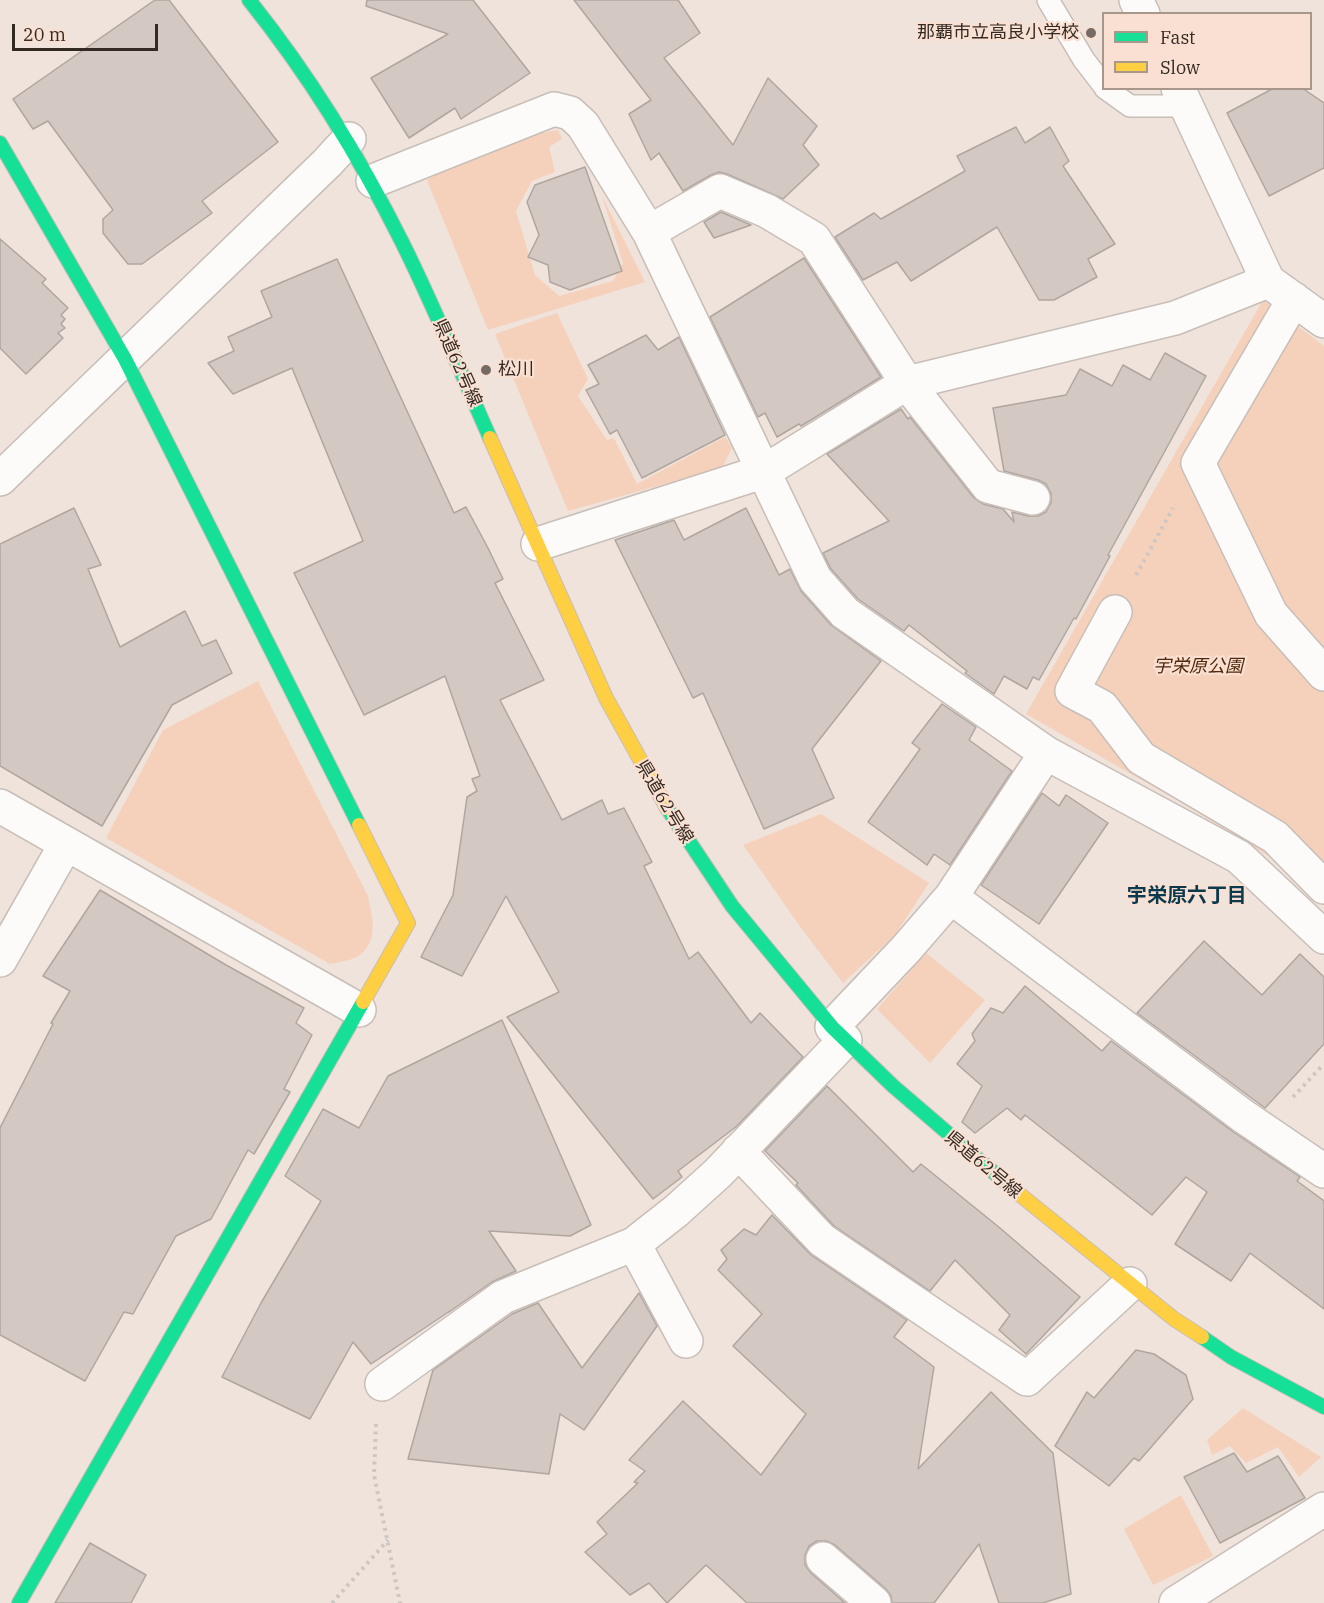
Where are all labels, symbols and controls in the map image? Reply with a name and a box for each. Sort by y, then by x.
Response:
scale bar [15,12,160,50]
legend [1102,12,1312,90]
place label: 那覇市立高良小学校 [917,22,1079,44]
text: 20 m [23,23,66,46]
marker: 那覇市立高良小学校 [1084,26,1098,40]
text: Fast [1160,26,1195,49]
text: Slow [1160,56,1200,79]
street label: 県道62号線 [428,316,486,410]
place label: 松川 [498,359,534,381]
marker: 松川 [479,363,493,377]
park label: 宇栄原公園 [1153,656,1243,678]
street label: 県道62号線 [631,756,697,848]
district label: 宇栄原六丁目 [1127,884,1247,908]
street label: 県道62号線 [940,1127,1026,1203]

